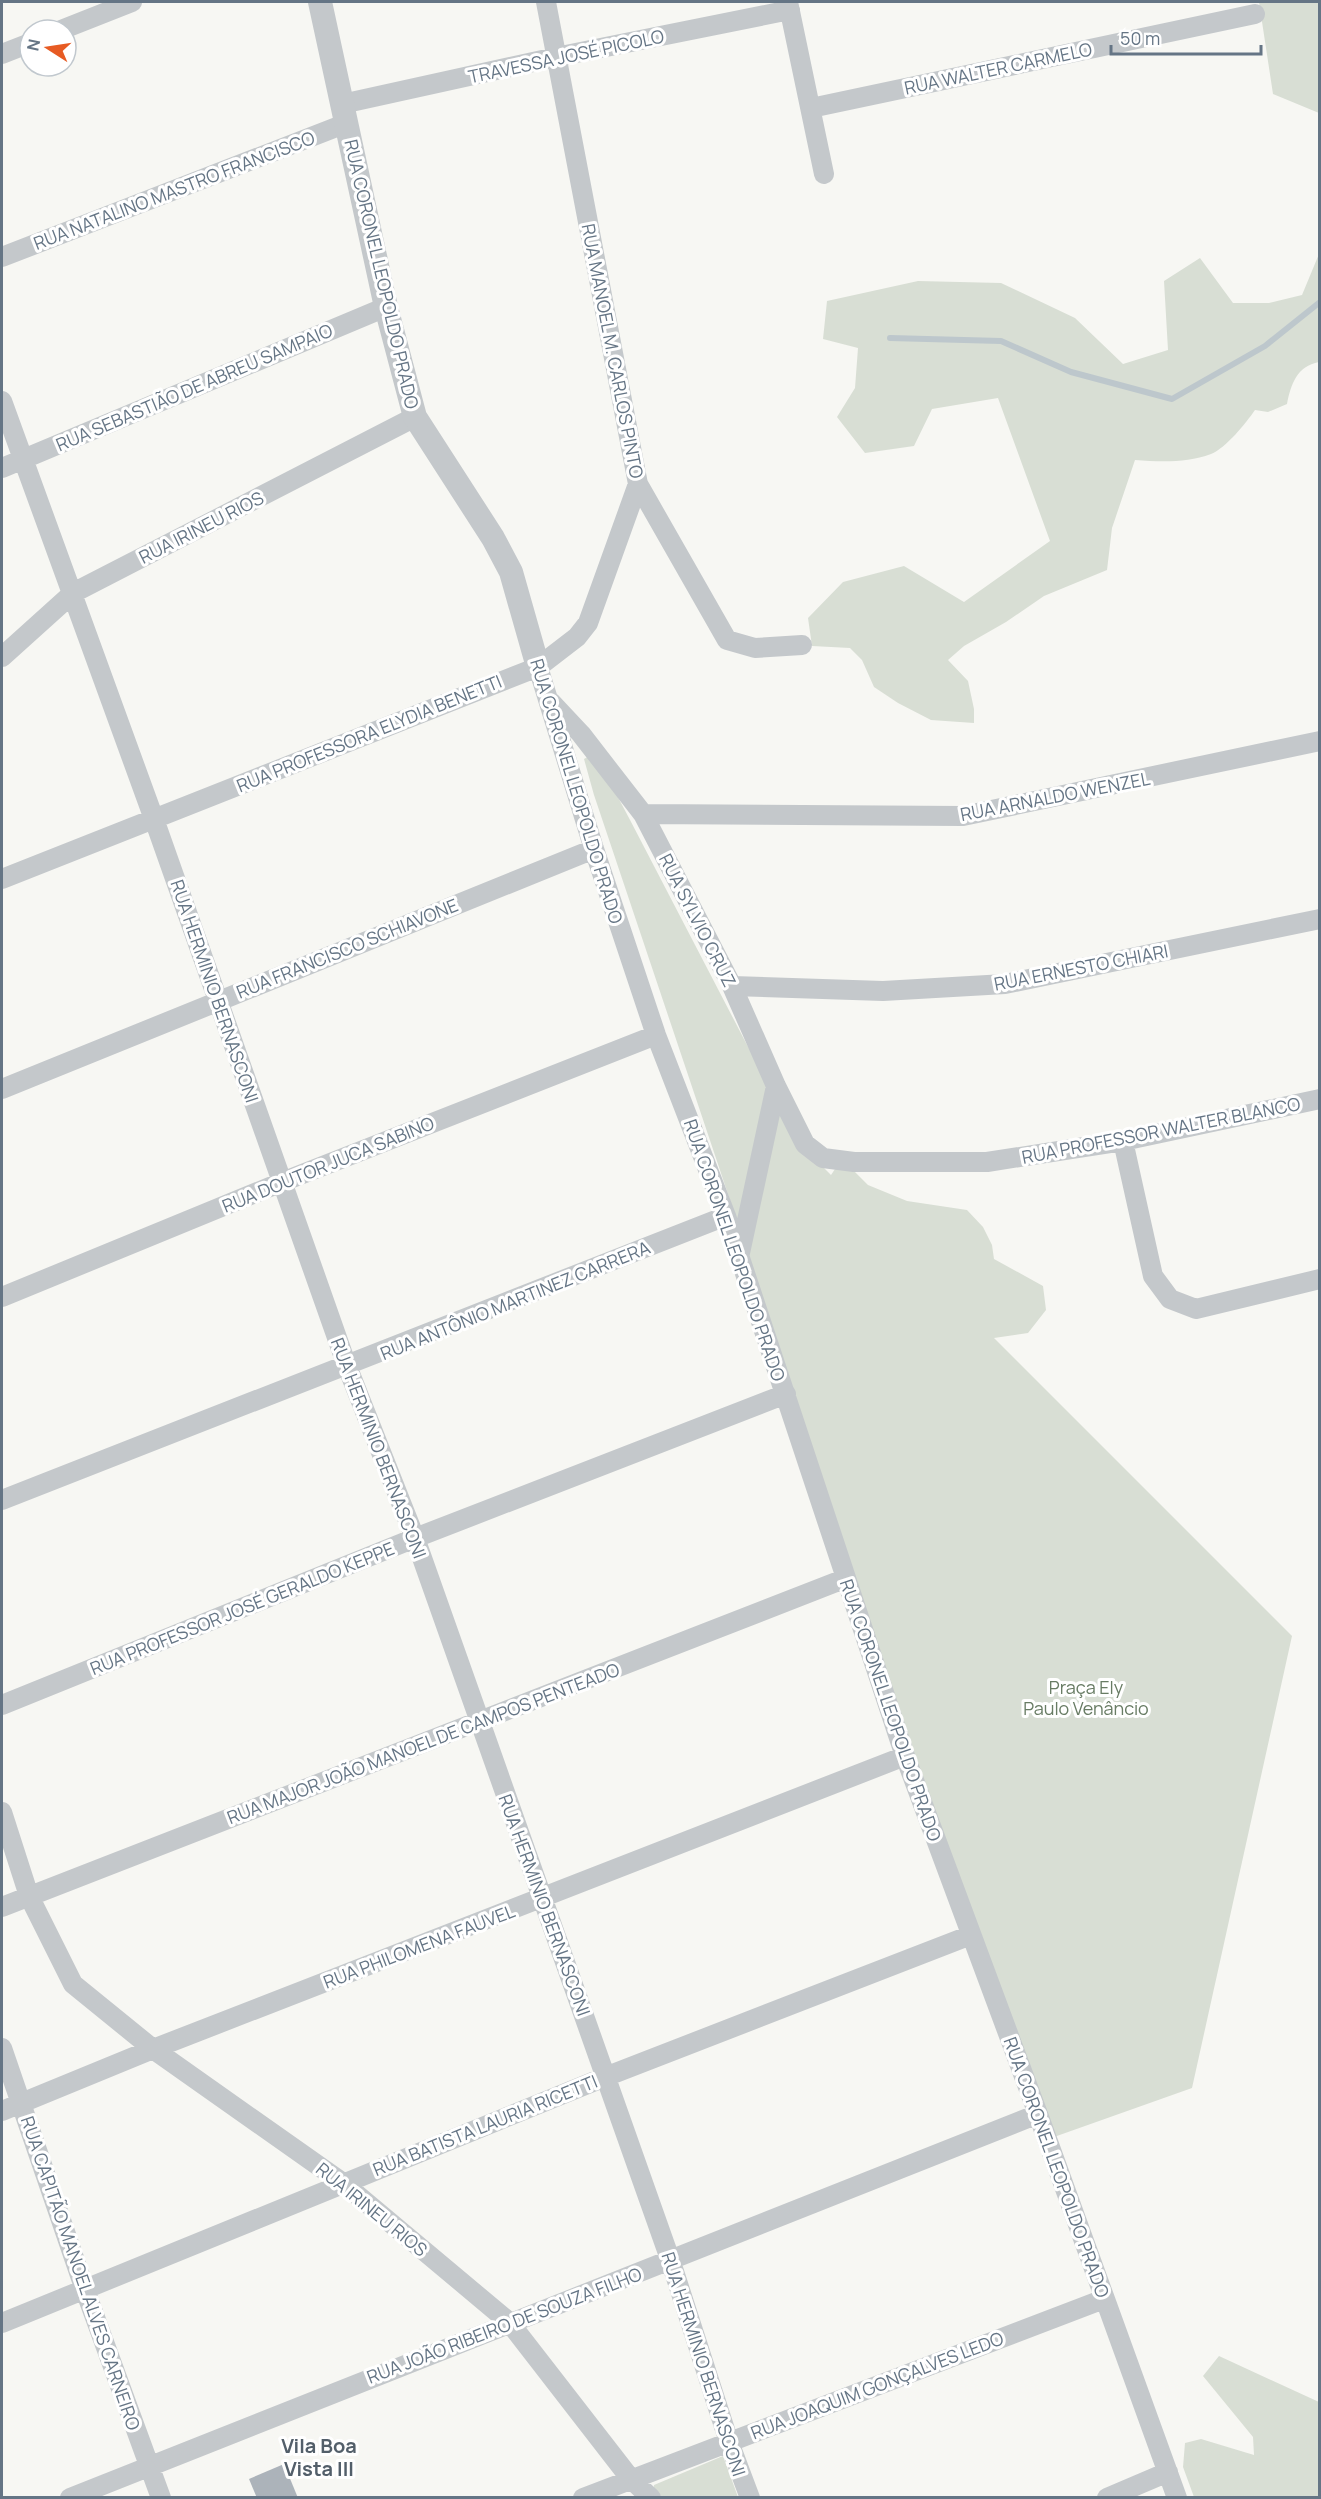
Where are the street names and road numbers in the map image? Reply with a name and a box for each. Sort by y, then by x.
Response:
street label: TRAVESSA JOSÉ PICOLO [466,24,666,88]
street label: RUA WALTER CARMELO [902,36,1094,100]
street label: RUA NATALINO MASTRO FRANCISCO [30,125,318,255]
street label: RUA CORONEL LEOPOLDO PRADO [339,137,425,411]
street label: RUA MANOEL M. CARLOS PINTO [577,222,649,480]
street label: RUA SEBASTIÃO DE ABREU SAMPAIO [52,318,336,456]
street label: RUA IRINEU RIOS [135,485,267,569]
street label: RUA CORONEL LEOPOLDO PRADO [525,656,629,926]
street label: RUA PROFESSORA ELYDIA BENETTI [233,669,505,797]
street label: RUA ARNALDO WENZEL [958,766,1152,826]
street label: RUA SYLVIO CRUZ [654,849,742,991]
street label: RUA HERMINIO BERNASCONI [165,876,265,1106]
street label: RUA FRANCISCO SCHIAVONE [233,892,461,1004]
street label: RUA ERNESTO CHIARI [992,938,1170,996]
street label: RUA PROFESSOR WALTER BLANCO [1020,1091,1302,1169]
street label: RUA DOUTOR JUCA SABINO [219,1110,437,1218]
street label: RUA CORONEL LEOPOLDO PRADO [679,1116,791,1384]
street label: RUA ANTÔNIO MARTINEZ CARRERA [377,1235,654,1365]
street label: RUA HERMINIO BERNASCONI [326,1334,432,1562]
street label: RUA PROFESSOR JOSÉ GERALDO KEPPE [86,1536,398,1680]
street label: RUA CORONEL LEOPOLDO PRADO [835,1576,947,1844]
street label: RUA MAJOR JOÃO MANOEL DE CAMPOS PENTEADO [223,1657,623,1829]
street label: RUA HERMINIO BERNASCONI [494,1791,596,2019]
street label: RUA PHILOMENA FAUVEL [320,1898,518,1994]
street label: RUA CORONEL LEOPOLDO PRADO [999,2033,1115,2301]
street label: RUA BATISTA LAURIA RICETTI [369,2069,601,2181]
street label: RUA CAPITÃO MANOEL ALVES CARNEIRO [16,2113,146,2433]
street label: RUA IRINEU RIOS [311,2157,433,2261]
street label: RUA HERMINIO BERNASCONI [656,2249,752,2479]
street label: RUA JOÃO RIBEIRO DE SOUZA FILHO [363,2261,645,2389]
street label: RUA JOAQUIM GONÇALVES LEDO [747,2326,1007,2444]

